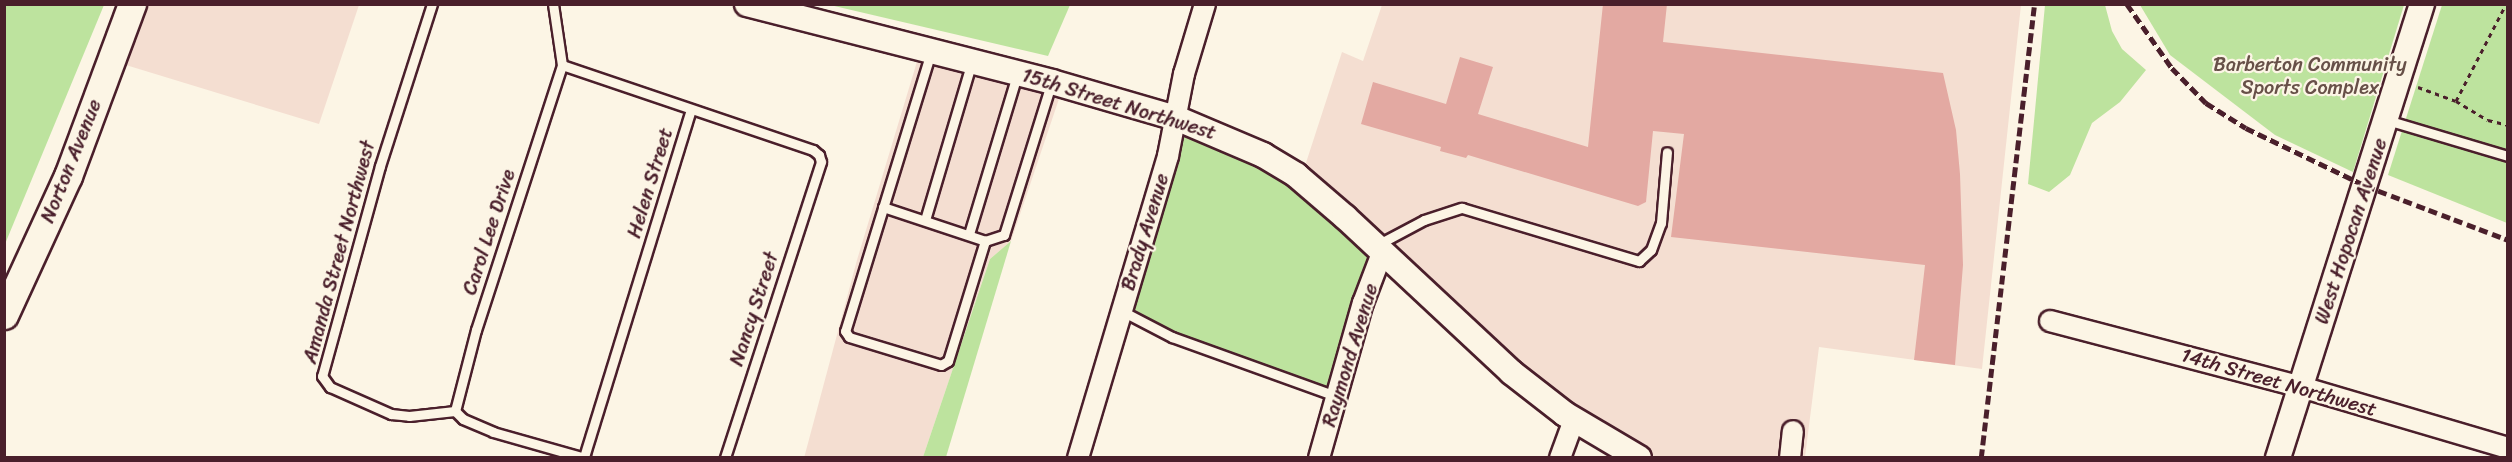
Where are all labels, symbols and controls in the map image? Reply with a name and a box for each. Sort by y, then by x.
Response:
park label: Barberton Community Sports Complex [2213,52,2407,99]
street label: 15th Street Northwest [1019,63,1219,145]
street label: Norton Avenue [35,96,107,226]
street label: Helen Street [622,125,678,241]
street label: West Hopocan Avenue [2310,135,2392,327]
street label: Amanda Street Northwest [297,137,381,367]
street label: Carol Lee Drive [457,166,521,298]
street label: Brady Avenue [1116,171,1174,293]
street label: Nancy Street [724,249,784,369]
street label: Raymond Avenue [1317,280,1383,430]
street label: 14th Street Northwest [2179,343,2379,421]

